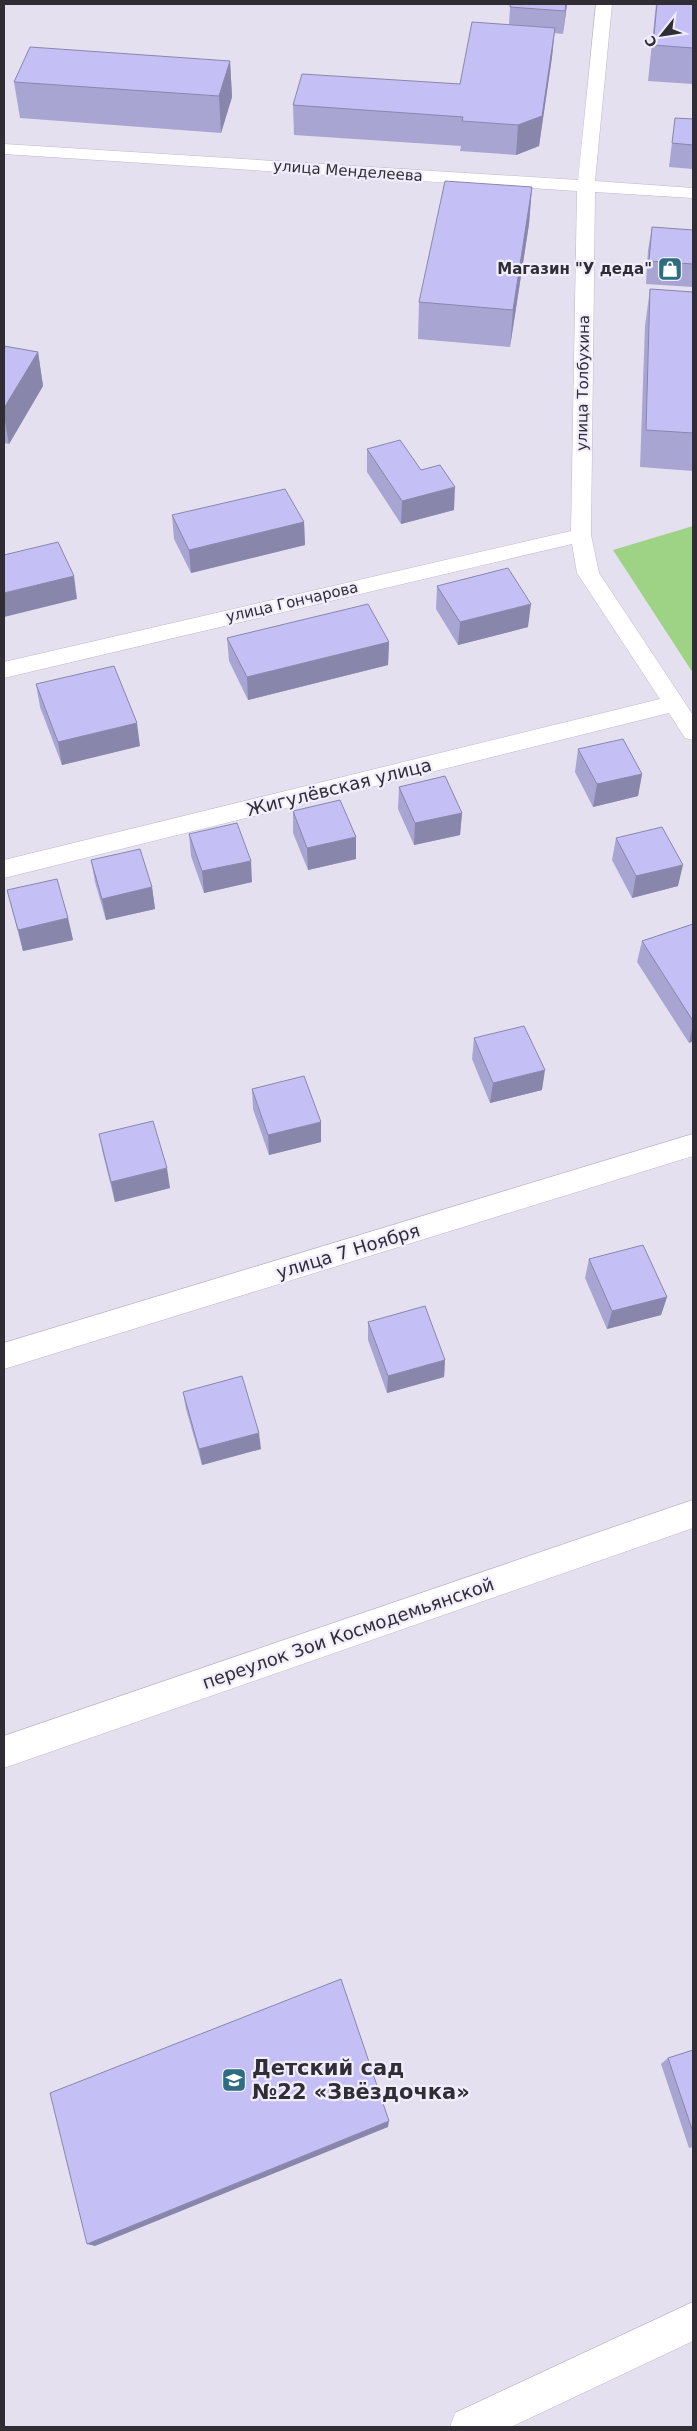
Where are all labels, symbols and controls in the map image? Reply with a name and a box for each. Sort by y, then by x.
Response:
north arrow [637,10,687,60]
text: С [641,33,660,50]
street label: улица Менделеева [273,157,423,185]
shop icon: Магазин "У деда" [657,256,683,282]
place label: Магазин "У деда" [497,260,652,278]
street label: улица Толбухина [573,315,593,451]
street label: улица Гончарова [224,578,360,626]
street label: Жигулёвская улица [244,754,434,820]
street label: улица 7 Ноября [274,1219,422,1283]
street label: переулок Зои Космодемьянской [199,1573,497,1693]
place label: Детский сад №22 «Звёздочка» [252,2056,470,2104]
school or university icon: Детский сад №22 «Звёздочка» [221,2067,247,2093]

